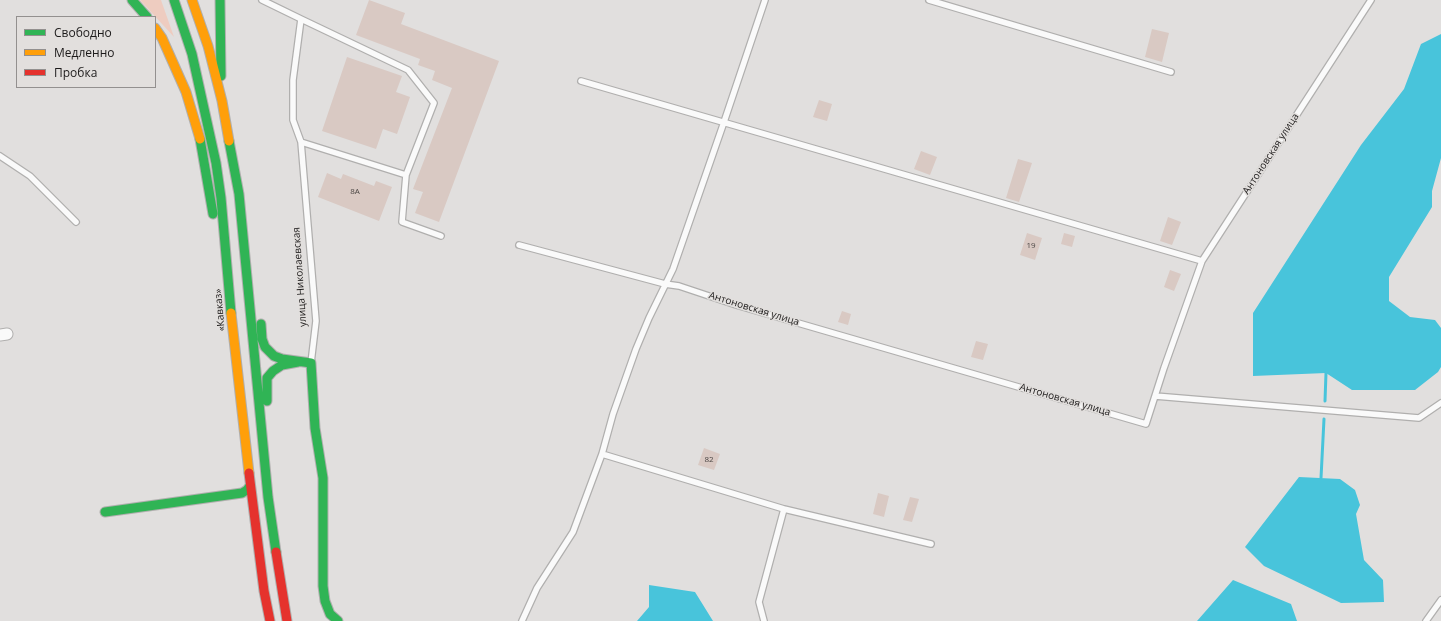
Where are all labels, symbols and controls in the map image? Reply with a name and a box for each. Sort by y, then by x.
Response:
legend [16,16,156,88]
text: Свободно [54,24,112,41]
text: Медленно [54,44,114,61]
text: Пробка [54,64,97,81]
street label: Антоновская улица [1240,111,1302,197]
house number: 8А [350,187,360,197]
street label: улица Николаевская [291,227,309,327]
house number: 19 [1026,241,1036,251]
street label: «Кавказ» [212,288,228,332]
street label: Антоновская улица [707,290,801,328]
street label: Антоновская улица [1018,381,1112,419]
house number: 82 [704,455,714,465]

